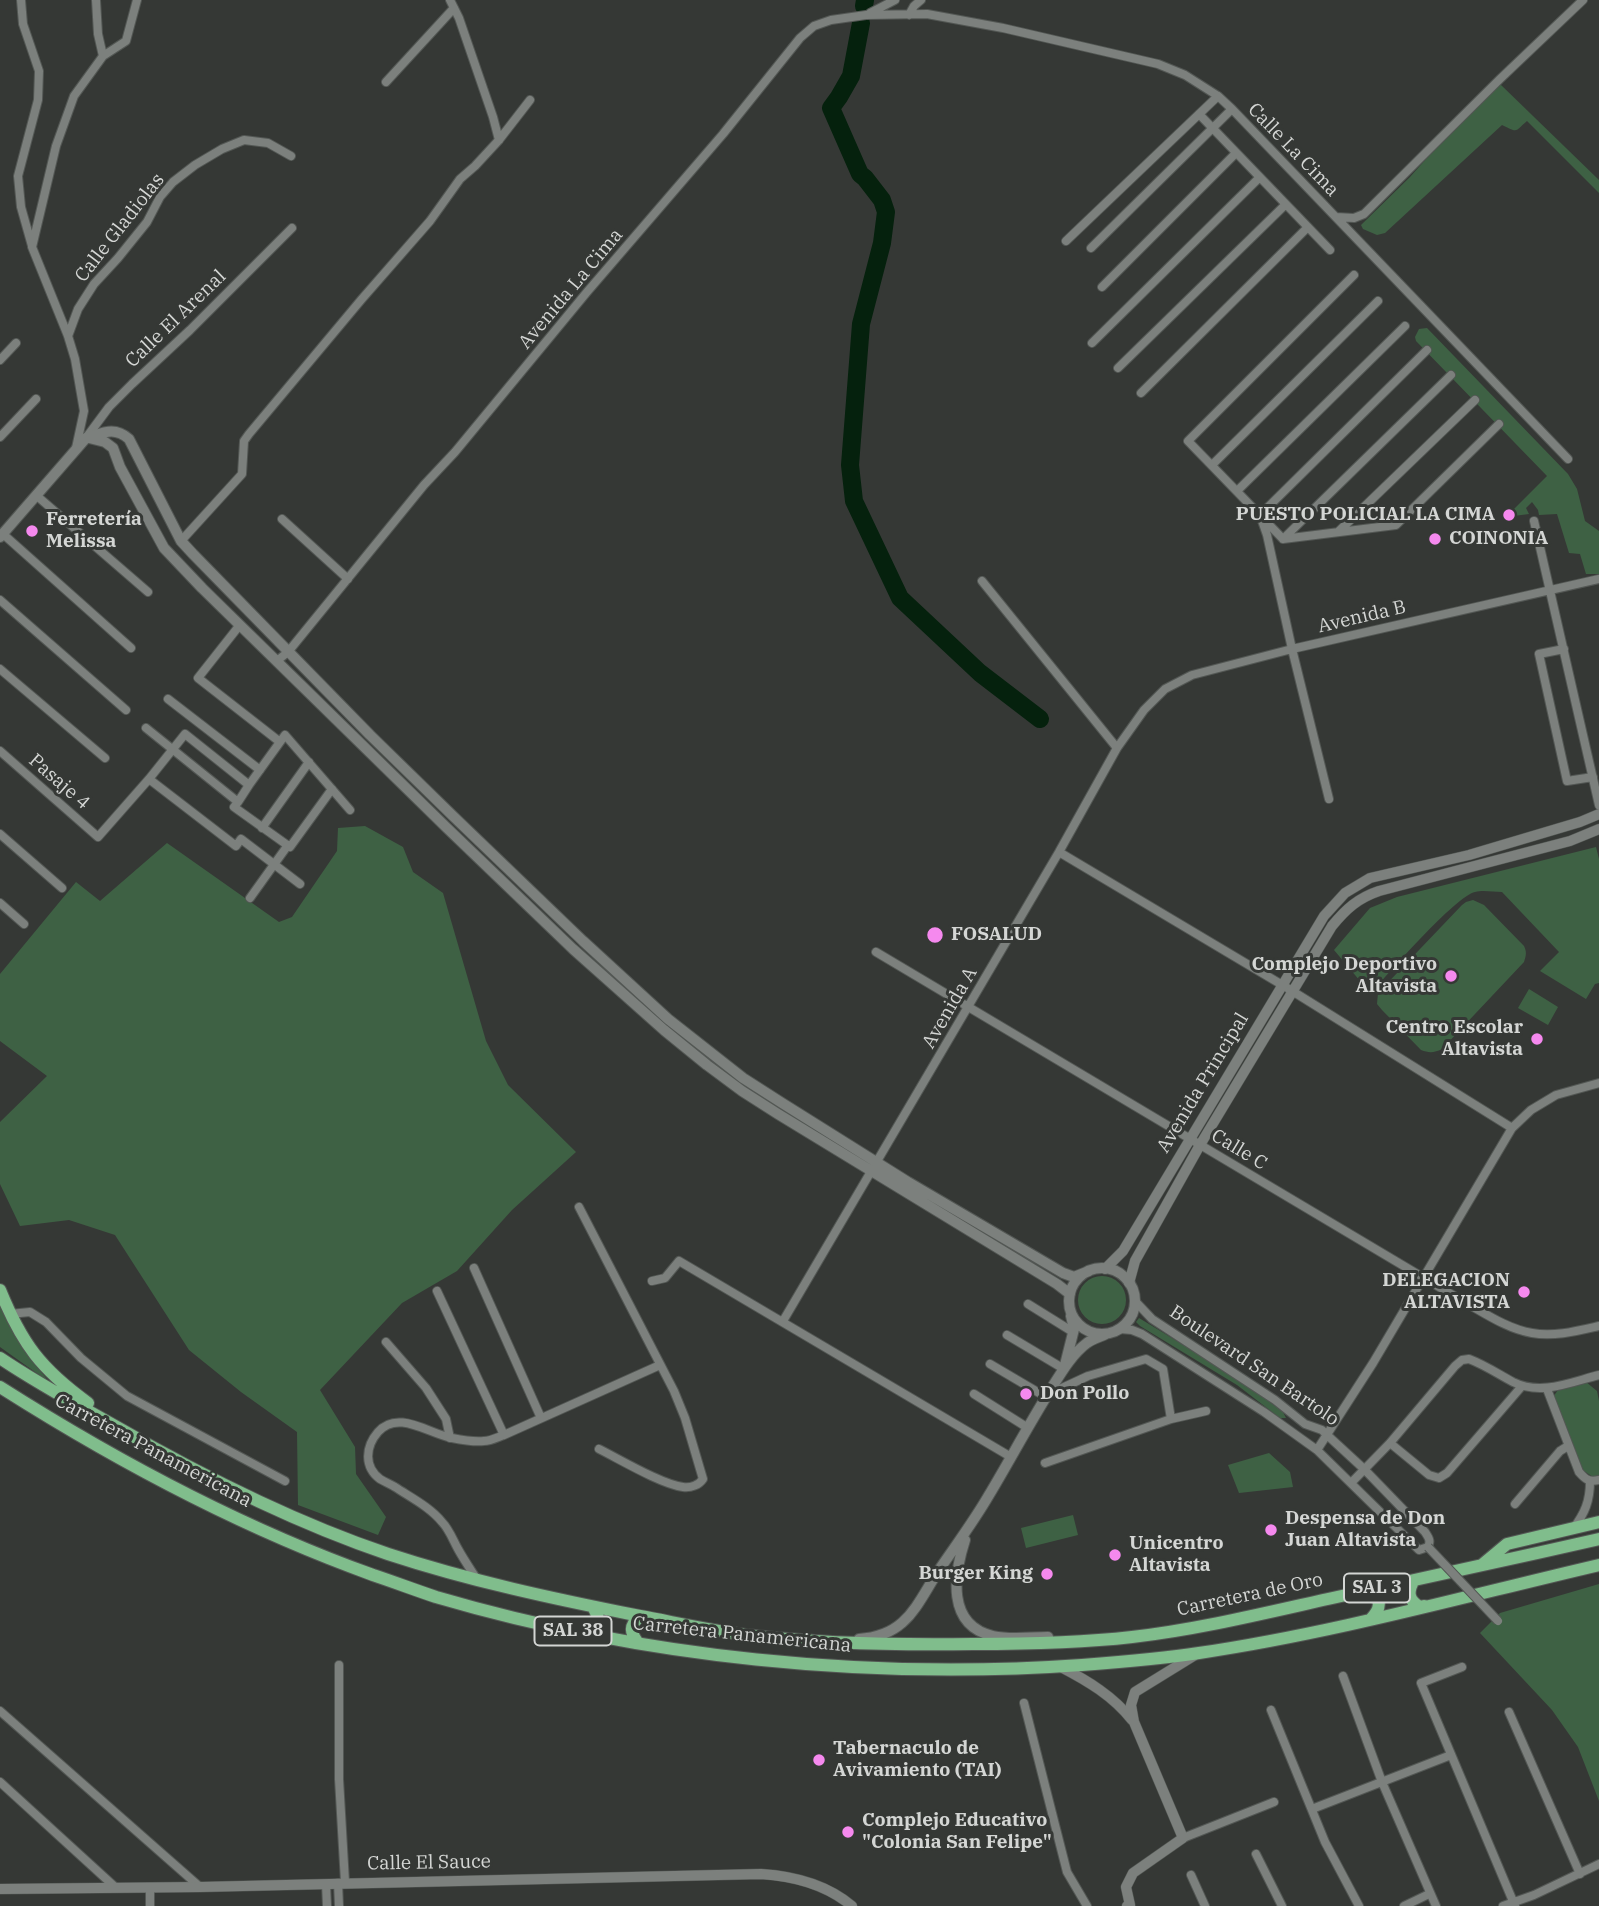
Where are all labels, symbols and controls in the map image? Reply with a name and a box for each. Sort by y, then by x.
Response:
street label: Calle La Cima [1243,98,1343,202]
street label: Calle Gladiolas [70,169,170,287]
street label: Avenida La Cima [514,224,628,354]
street label: Calle El Arenal [121,265,231,373]
place label: PUESTO POLICIAL LA CIMA [1236,504,1495,526]
marker: PUESTO POLICIAL LA CIMA [1501,507,1517,523]
place label: Ferretería Melissa [46,509,142,553]
marker: Ferretería Melissa [24,523,40,539]
place label: COINONIA [1449,528,1548,550]
marker: COINONIA [1427,531,1443,547]
street label: Avenida B [1316,596,1408,638]
street label: Pasaje 4 [24,749,94,815]
place label: FOSALUD [951,924,1042,946]
marker: FOSALUD [925,925,945,945]
place label: Complejo Deportivo Altavista [1251,954,1437,998]
street label: Avenida A [918,963,982,1053]
marker: Complejo Deportivo Altavista [1443,968,1459,984]
street label: Avenida Principal [1152,1009,1254,1157]
place label: Centro Escolar Altavista [1386,1017,1523,1061]
marker: Centro Escolar Altavista [1529,1031,1545,1047]
street label: Calle C [1207,1125,1271,1175]
place label: DELEGACION ALTAVISTA [1382,1270,1510,1314]
marker: DELEGACION ALTAVISTA [1516,1284,1532,1300]
street label: Boulevard San Bartolo [1165,1301,1343,1431]
place label: Don Pollo [1040,1383,1129,1405]
marker: Don Pollo [1018,1386,1034,1402]
street label: Carretera Panamericana [51,1389,255,1513]
place label: Despensa de Don Juan Altavista [1285,1508,1445,1552]
marker: Despensa de Don Juan Altavista [1263,1522,1279,1538]
place label: Unicentro Altavista [1129,1533,1223,1577]
marker: Unicentro Altavista [1107,1547,1123,1563]
place label: Burger King [919,1563,1033,1585]
marker: Burger King [1039,1566,1055,1582]
street label: Carretera de Oro [1175,1568,1325,1622]
road number: SAL 3 [1344,1574,1410,1602]
street label: Carretera Panamericana [632,1612,852,1658]
road number: SAL 38 [534,1616,612,1646]
place label: Tabernaculo de Avivamiento (TAI) [833,1738,1002,1782]
marker: Tabernaculo de Avivamiento (TAI) [811,1752,827,1768]
place label: Complejo Educativo "Colonia San Felipe" [862,1810,1052,1854]
marker: Complejo Educativo "Colonia San Felipe" [840,1824,856,1840]
street label: Calle El Sauce [367,1851,491,1875]

